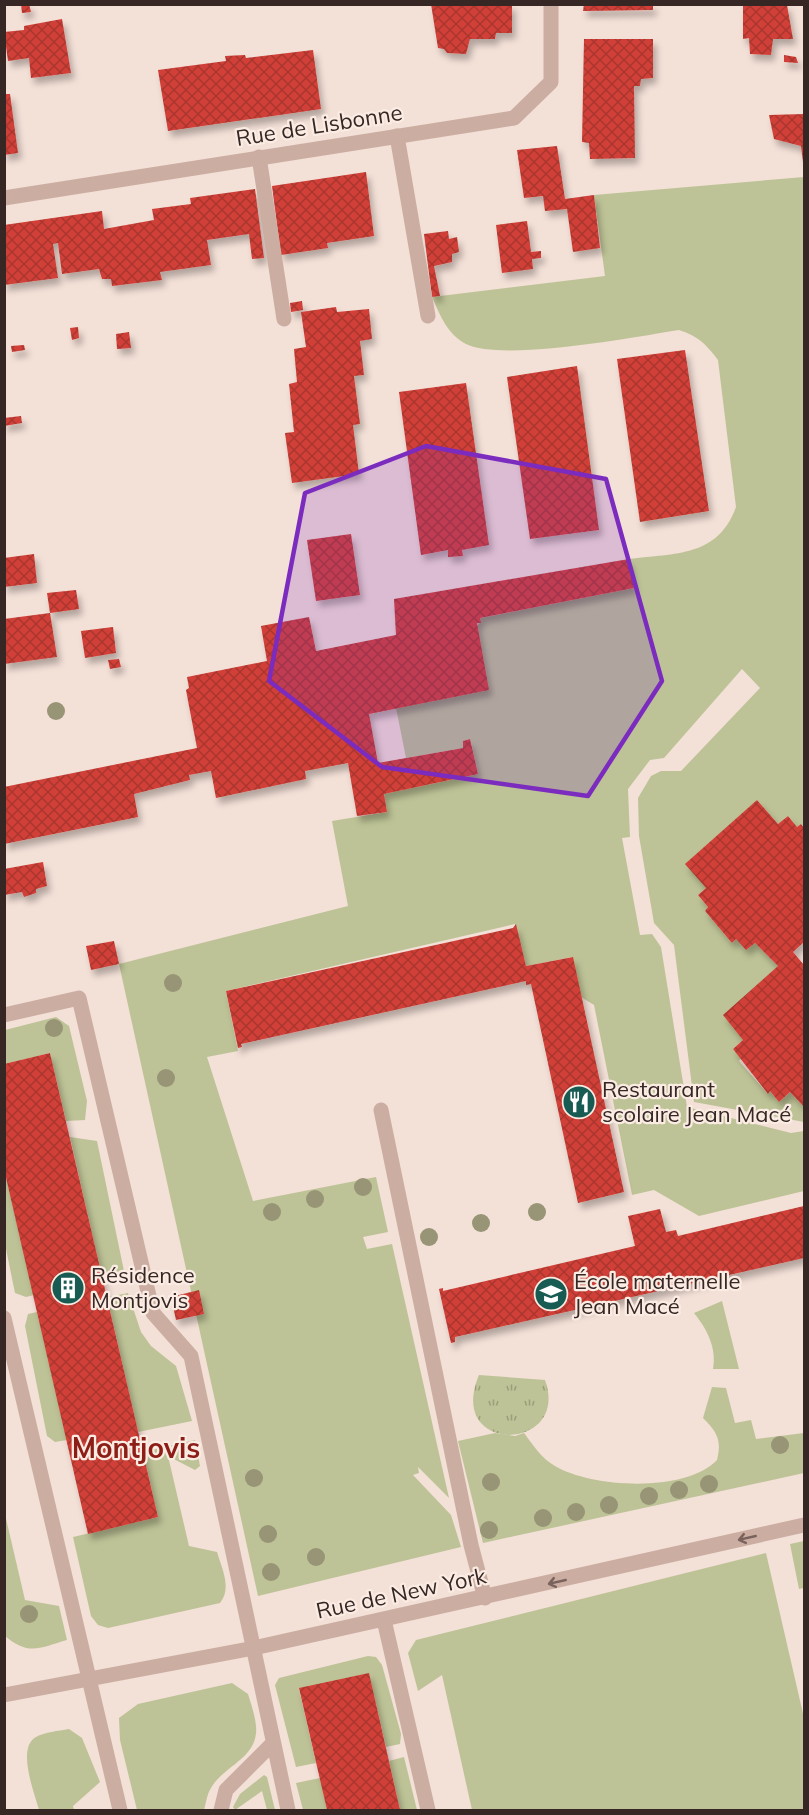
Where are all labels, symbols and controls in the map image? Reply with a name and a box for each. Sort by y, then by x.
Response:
street label: Rue de Lisbonne [234,98,404,152]
place label: Restaurant scolaire Jean Macé [602,1075,791,1128]
restaurant icon: Restaurant scolaire Jean Macé [561,1084,597,1120]
place label: Résidence Montjovis [91,1261,195,1314]
place label: École maternelle Jean Macé [574,1267,740,1320]
building icon: Résidence Montjovis [50,1270,86,1306]
school or university icon: École maternelle Jean Macé [533,1276,569,1312]
district label: Montjovis [72,1430,200,1465]
one-way arrow [738,1533,757,1545]
street label: Rue de New York [313,1561,489,1625]
one-way arrow [548,1576,567,1588]

